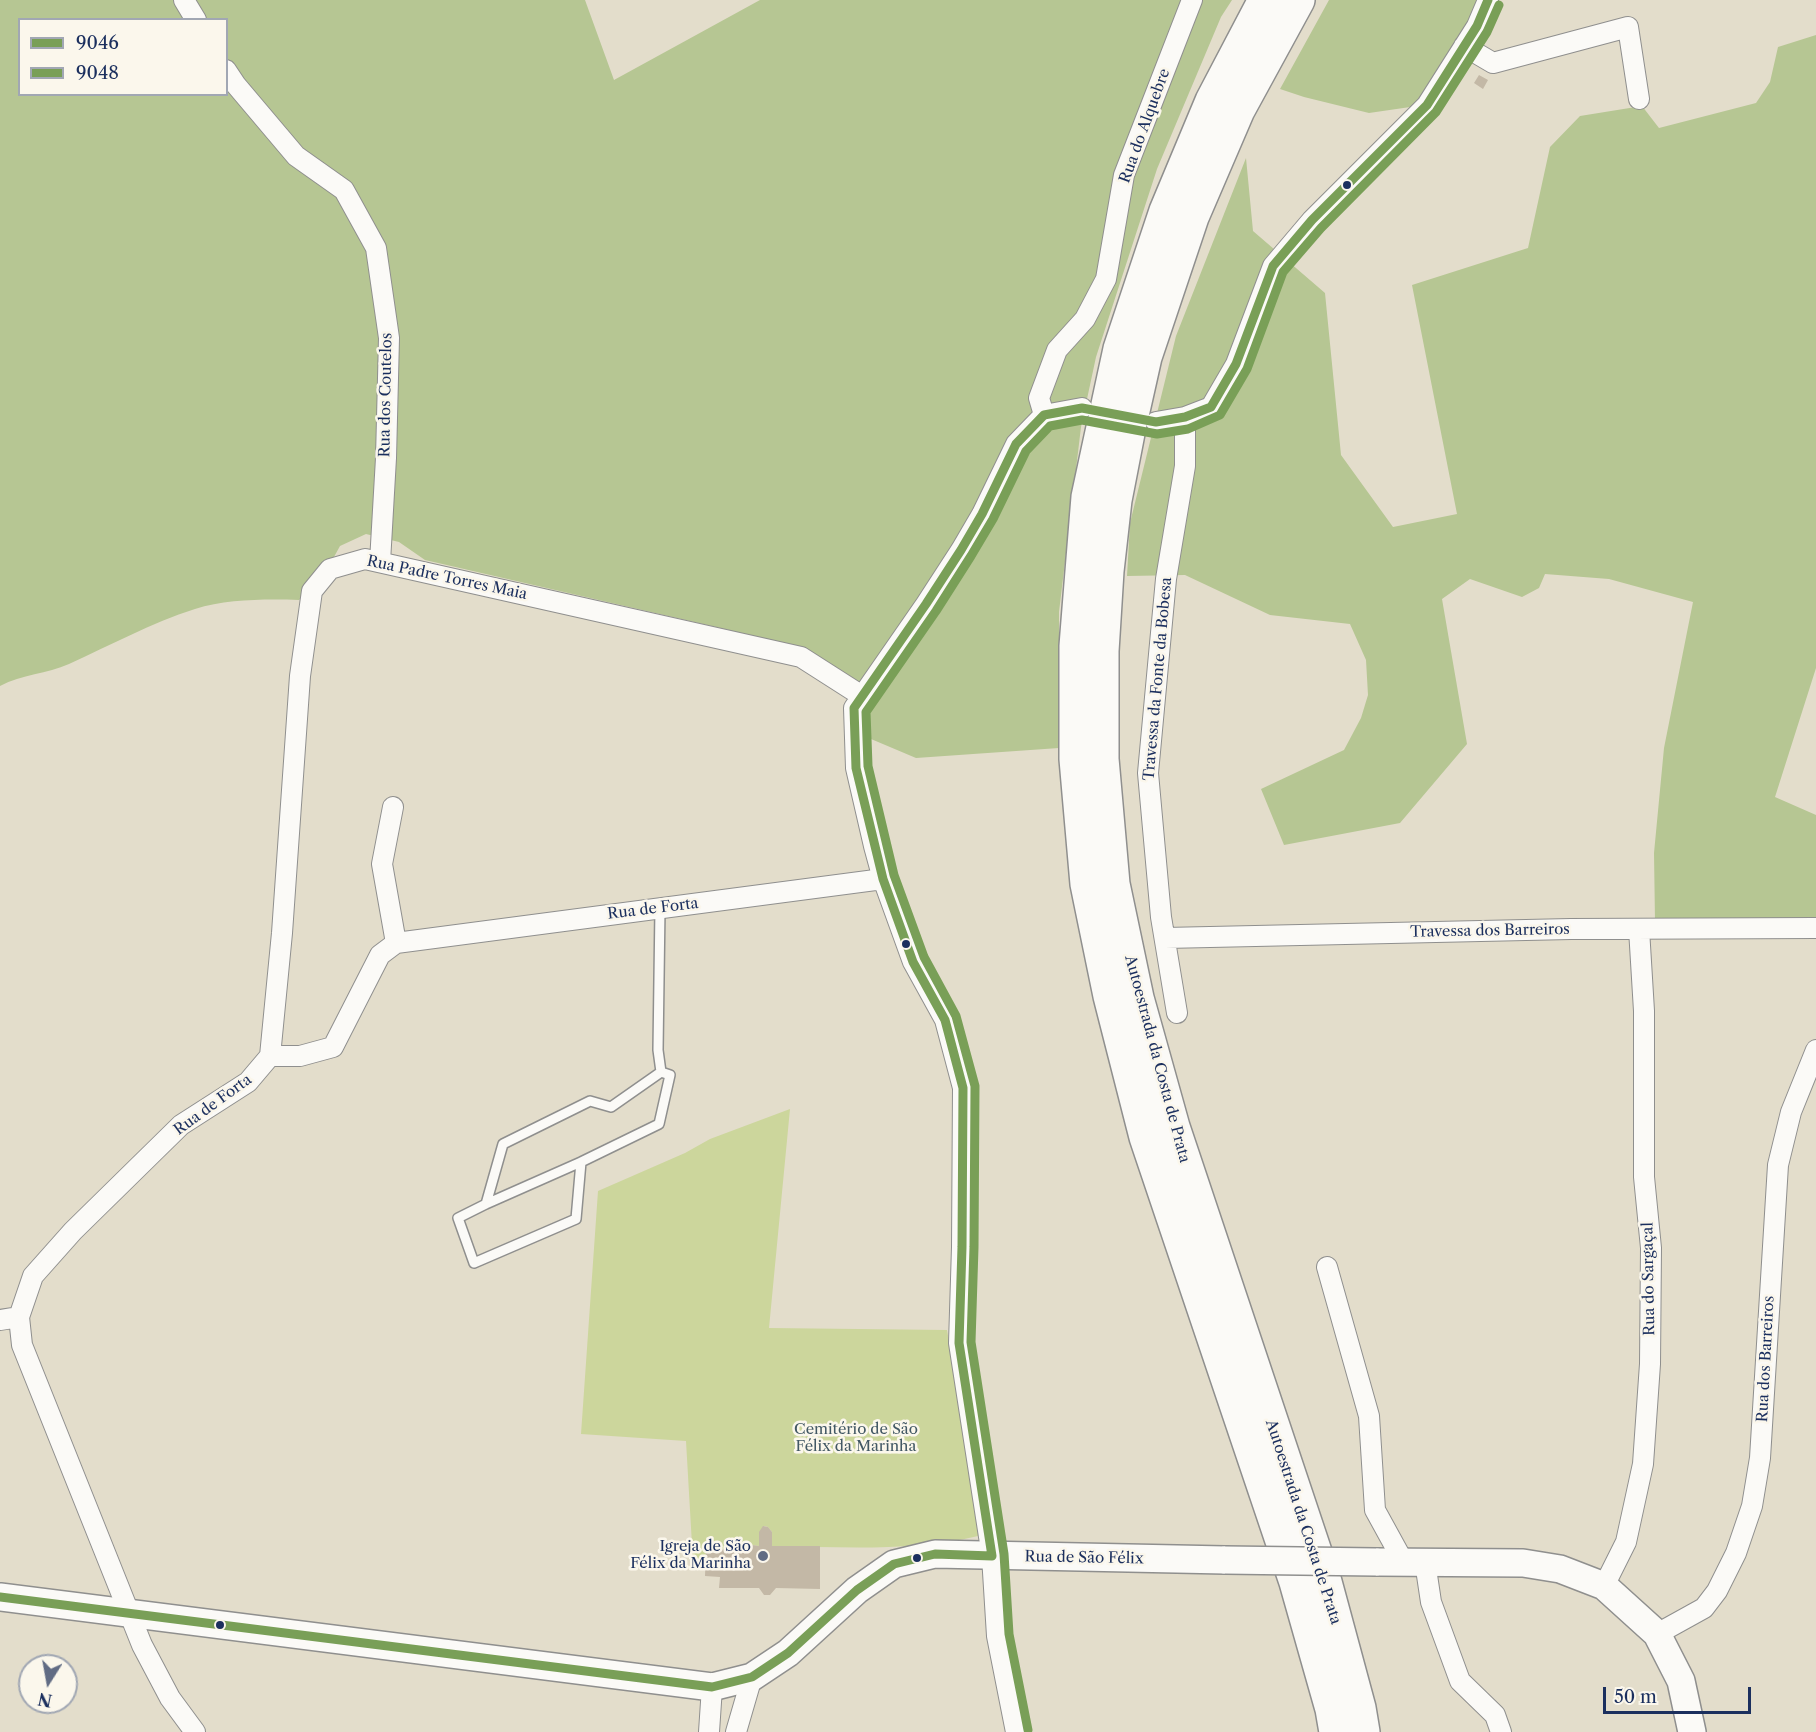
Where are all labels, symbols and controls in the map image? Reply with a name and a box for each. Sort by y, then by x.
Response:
legend [18,18,228,96]
text: 9046 [76,32,119,54]
text: 9048 [76,62,119,84]
street label: Rua do Alquebre [1116,66,1174,186]
unlabelled marker [1341,179,1353,191]
street label: Rua dos Coutelos [376,332,396,458]
street label: Rua Padre Torres Maia [365,552,529,604]
street label: Travessa da Fonte da Bobesa [1140,576,1176,782]
street label: Rua de Forta [606,894,700,924]
street label: Travessa dos Barreiros [1410,921,1570,941]
unlabelled marker [900,938,912,950]
street label: Autoestrada da Costa de Prata [1121,953,1193,1165]
street label: Rua de Forta [171,1071,255,1139]
street label: Rua do Sargaçal [1639,1222,1659,1336]
street label: Rua dos Barreiros [1754,1295,1778,1423]
street label: Autoestrada da Costa de Prata [1261,1417,1345,1627]
park label: Cemitério de São Félix da Marinha [794,1421,918,1456]
place label: Igreja de São Félix da Marinha [630,1538,751,1573]
street label: Rua de São Félix [1024,1548,1144,1568]
marker: Igreja de São Félix da Marinha [756,1549,770,1563]
unlabelled marker [911,1552,923,1564]
unlabelled marker [214,1619,226,1631]
north arrow [18,1654,78,1714]
scale bar [1606,1675,1754,1713]
text: 50 m [1614,1686,1657,1708]
text: N [36,1689,54,1711]

